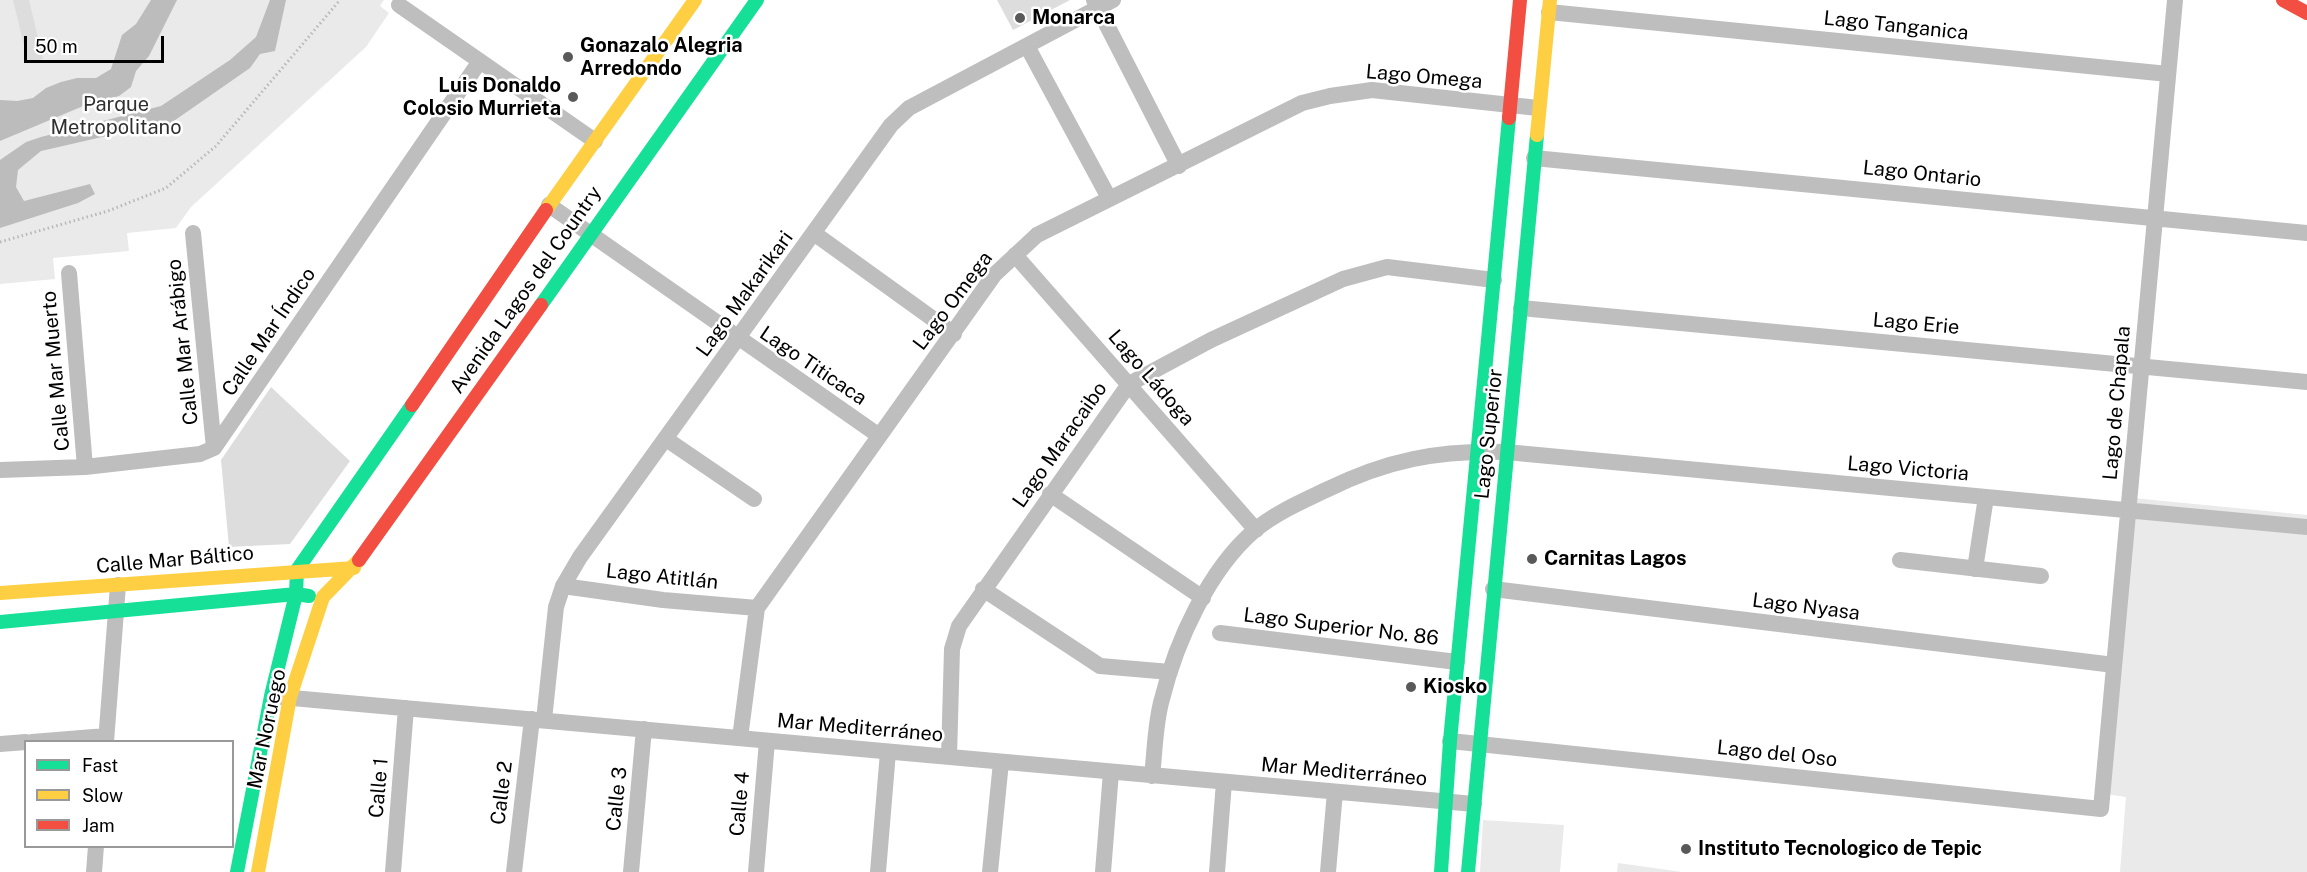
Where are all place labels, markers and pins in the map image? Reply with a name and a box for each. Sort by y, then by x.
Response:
place label: Monarca [1032,6,1115,30]
marker: Monarca [1013,11,1027,25]
place label: Gonazalo Alegria Arredondo [580,34,743,81]
marker: Gonazalo Alegria Arredondo [561,50,575,64]
place label: Luis Donaldo Colosio Murrieta [403,74,561,121]
marker: Luis Donaldo Colosio Murrieta [566,90,580,104]
place label: Carnitas Lagos [1544,547,1686,571]
marker: Carnitas Lagos [1525,552,1539,566]
place label: Kiosko [1423,675,1487,699]
marker: Kiosko [1404,680,1418,694]
place label: Instituto Tecnologico de Tepic [1698,837,1982,861]
marker: Instituto Tecnologico de Tepic [1679,842,1693,856]

